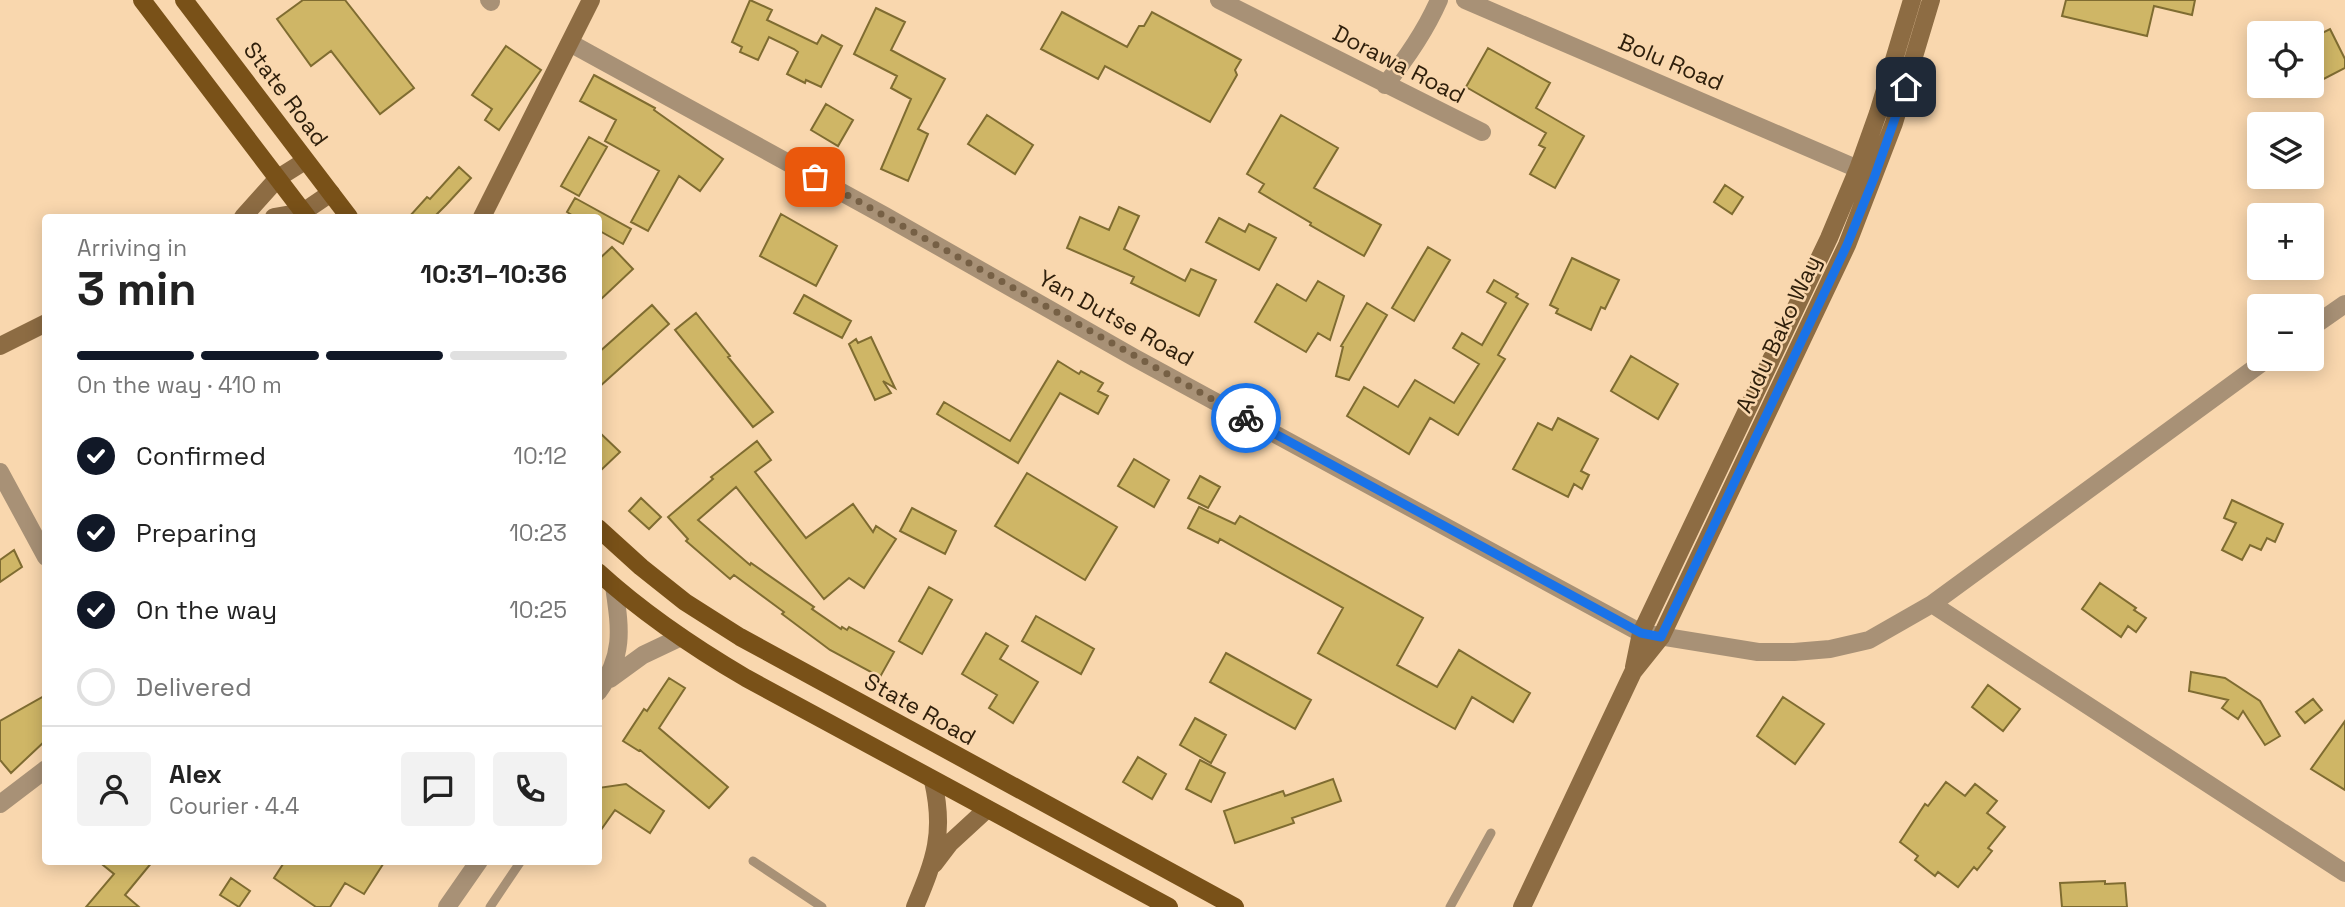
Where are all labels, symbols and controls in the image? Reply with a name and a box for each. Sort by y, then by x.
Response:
street label: Dorawa Road [1328,18,1470,110]
map controls [2247,21,2324,371]
button: locate [2247,21,2324,98]
street label: Bolu Road [1614,26,1728,98]
street label: State Road [237,36,335,152]
pin [1876,57,1936,117]
icon: home [1887,68,1925,106]
button: layers [2247,112,2324,189]
pin [785,147,845,207]
icon: bag [796,158,834,196]
button: + [2247,203,2324,280]
text: Arriving in [77,233,187,263]
street label: Audu Bako Way [1728,250,1828,418]
text: 10:31–10:36 [420,257,567,291]
text: 3 min [77,260,197,318]
street label: Yan Dutse Road [1033,263,1199,373]
button: − [2247,294,2324,371]
text: On the way · 410 m [77,370,282,400]
courier [1211,383,1281,453]
icon: bike [1227,399,1265,437]
icon: check [77,437,115,475]
text: Confirmed [136,439,266,473]
text: 10:12 [513,441,567,471]
icon: check [77,514,115,552]
text: Preparing [136,516,257,550]
text: 10:23 [509,518,567,548]
icon: check [77,591,115,629]
text: On the way [136,593,277,627]
text: 10:25 [509,595,567,625]
street label: State Road [859,666,981,752]
text: Delivered [136,670,252,704]
button: person [77,752,151,826]
button: chat [401,752,475,826]
button: phone [493,752,567,826]
text: Alex [169,757,222,791]
text: Courier · 4.4 [169,791,299,821]

